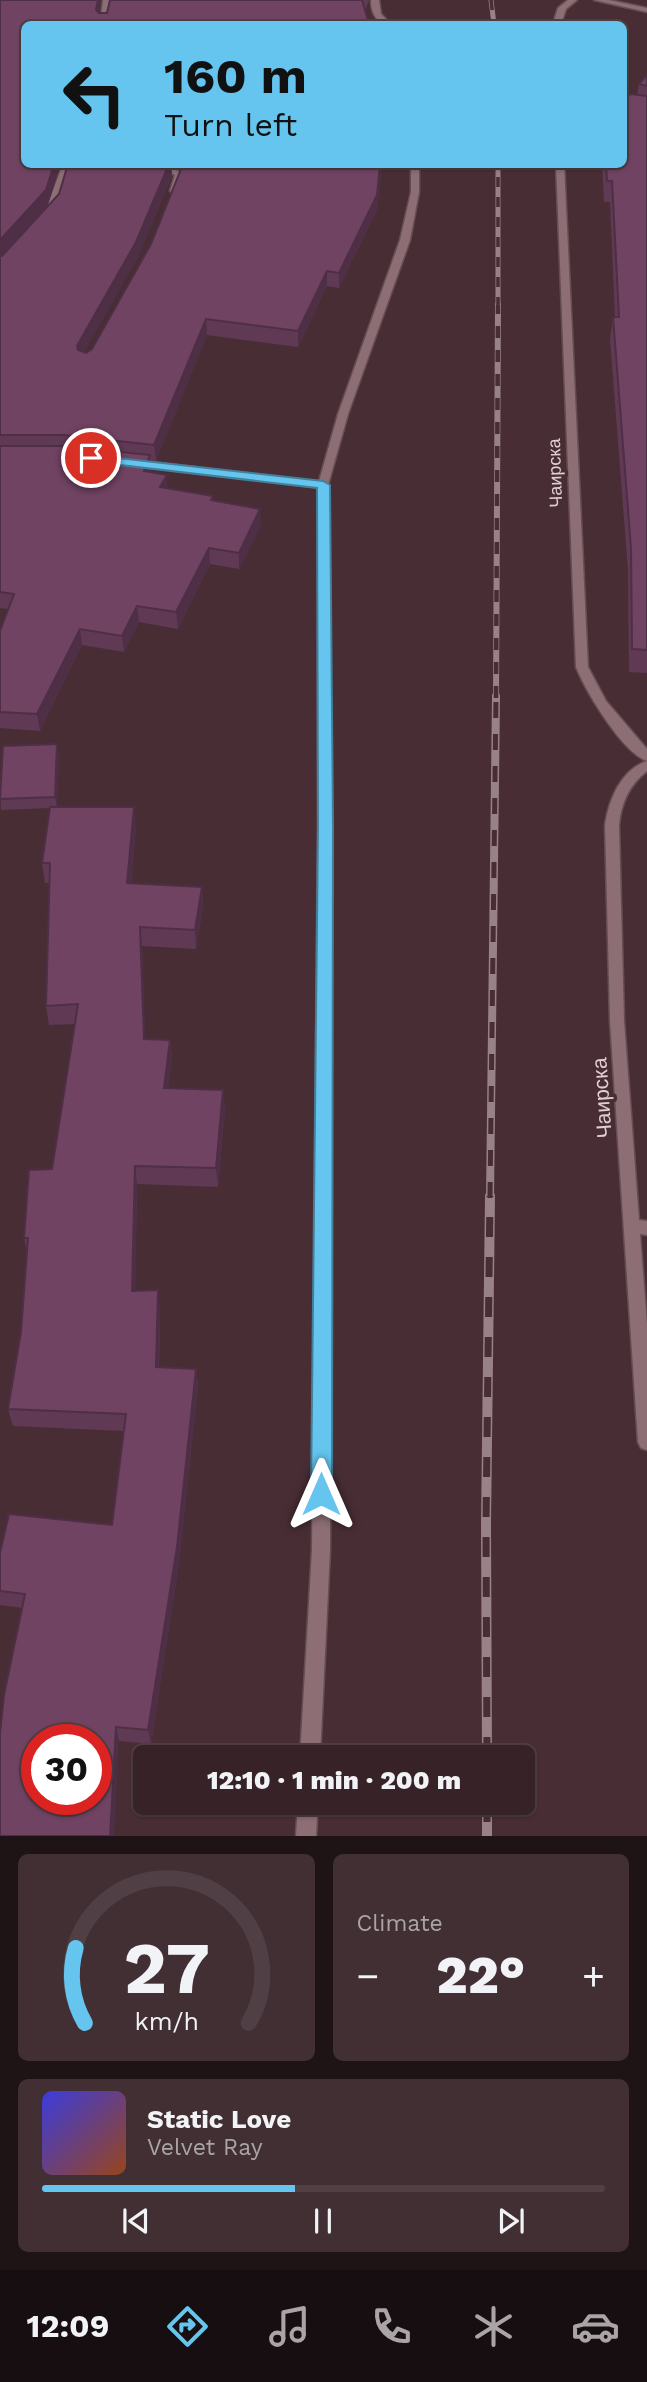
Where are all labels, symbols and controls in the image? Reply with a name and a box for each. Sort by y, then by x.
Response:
text: 160 m [164,47,307,105]
icon: left [49,49,140,140]
text: Turn left [164,106,297,144]
pin [61,428,121,488]
street label: Чаирска [543,437,566,508]
icon: arrive [72,439,110,477]
street label: Чаирска [586,1056,617,1139]
position arrow [284,1457,358,1531]
speed limit sign: 30 [21,1724,112,1815]
text: 12:10 · 1 min · 200 m [207,1765,461,1795]
text: Climate [357,1910,443,1937]
text: 27 [123,1926,209,2012]
text: 22° [436,1945,525,2006]
text: − [357,1954,379,1998]
text: + [582,1954,605,1998]
text: km/h [134,2007,198,2036]
text: Static Love [147,2104,291,2134]
text: Velvet Ray [147,2134,263,2161]
icon: previous [117,2202,155,2240]
icon: pause [304,2202,342,2240]
icon: next [492,2202,530,2240]
icon: directions [163,2302,212,2351]
icon: music [265,2302,314,2351]
icon: phone [367,2302,416,2351]
icon: climate [469,2302,518,2351]
icon: car [571,2302,620,2351]
text: 12:09 [27,2307,109,2345]

